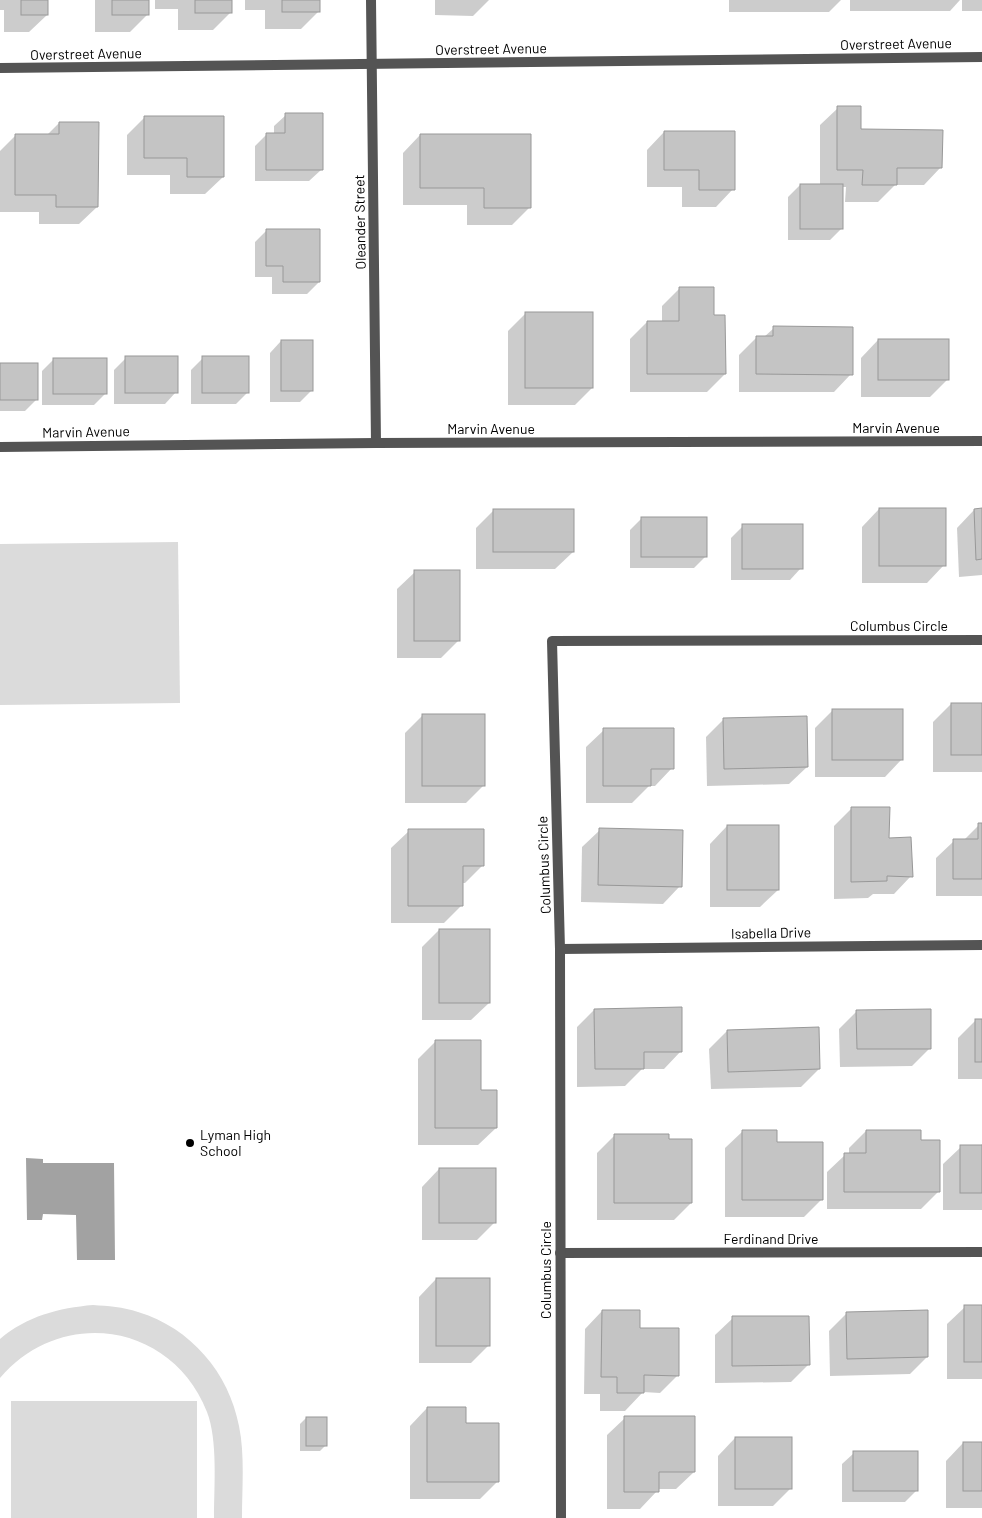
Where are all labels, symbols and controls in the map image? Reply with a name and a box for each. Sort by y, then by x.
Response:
street label: Overstreet Avenue [840,34,952,53]
street label: Overstreet Avenue [435,39,547,58]
street label: Overstreet Avenue [30,44,142,63]
street label: Oleander Street [350,174,369,270]
street label: Marvin Avenue [852,419,940,436]
street label: Marvin Avenue [447,420,535,437]
street label: Marvin Avenue [42,422,130,441]
street label: Columbus Circle [850,617,948,634]
street label: Columbus Circle [533,816,554,914]
street label: Isabella Drive [731,923,811,942]
place label: Lyman High School [200,1126,271,1159]
marker: Lyman High School [184,1137,196,1149]
street label: Columbus Circle [537,1221,554,1319]
street label: Ferdinand Drive [724,1230,818,1247]

